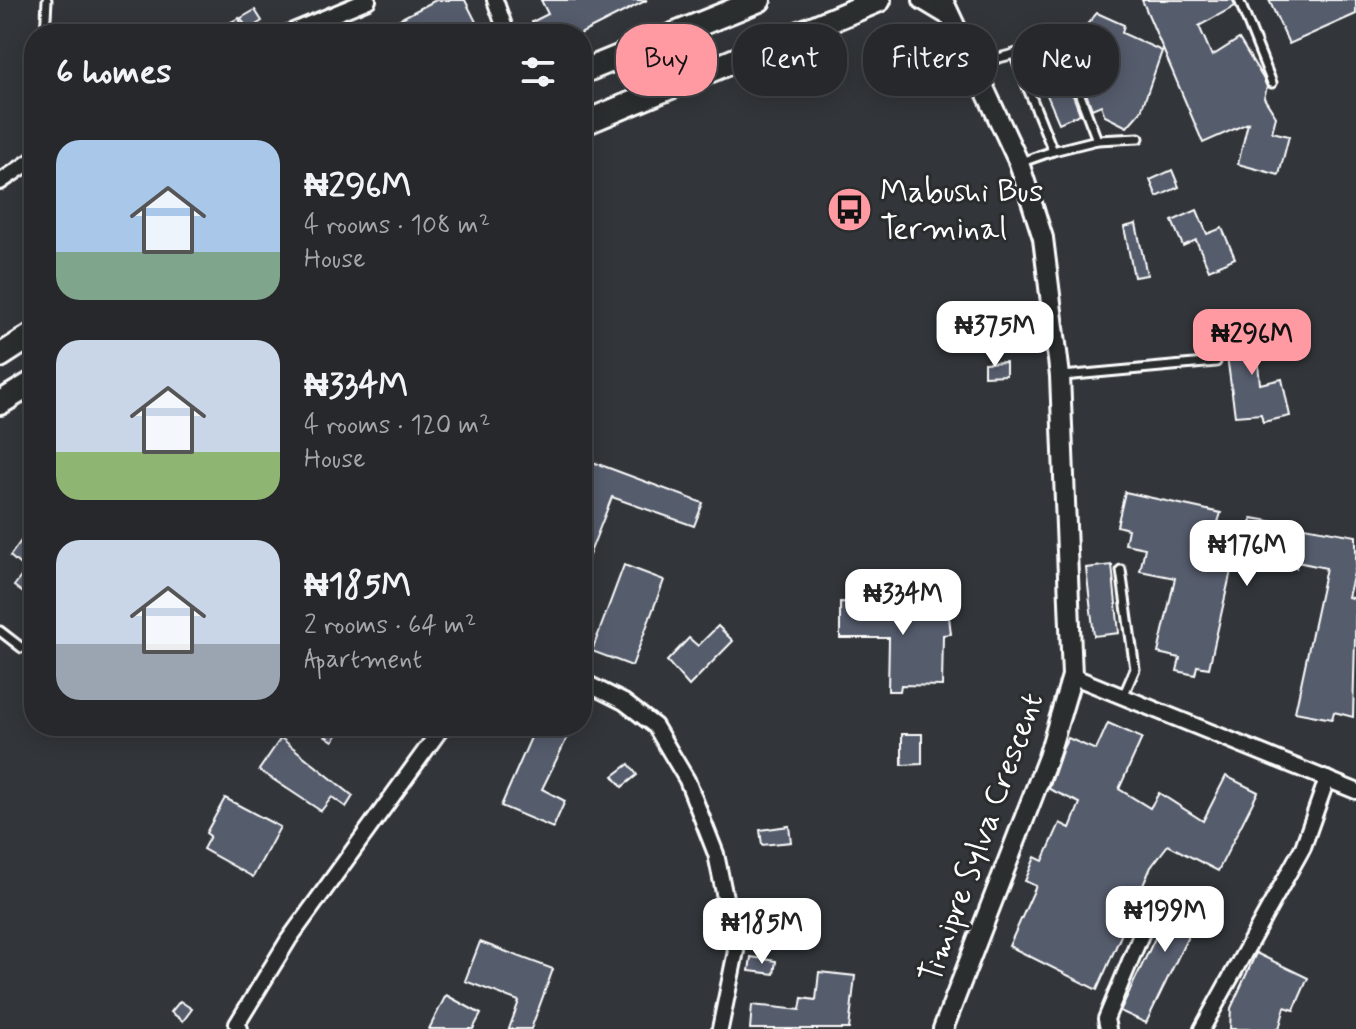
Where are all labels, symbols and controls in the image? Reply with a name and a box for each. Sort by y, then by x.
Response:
chip: Buy [616,24,717,96]
chip: Rent [733,24,847,96]
chip: Filters [863,24,997,96]
chip: New [1013,24,1119,96]
text: 6 homes [56,50,171,95]
icon: filters [516,50,560,94]
text: ₦296M [304,164,411,209]
place label: Mabushi Bus Terminal [880,171,1043,250]
icon: home [120,172,216,268]
bus stop icon: Mabushi Bus Terminal [825,186,873,234]
text: 4 rooms · 108 m² [304,209,490,243]
text: House [304,243,365,277]
pin: ₦375M [939,301,1051,369]
pin: ₦296M [1196,309,1308,377]
text: ₦375M [955,310,1035,344]
text: ₦296M [1211,318,1293,352]
text: ₦334M [304,364,408,409]
icon: home [120,372,216,468]
text: 4 rooms · 120 m² [304,409,491,443]
text: House [304,443,365,477]
pin: ₦176M [1191,520,1303,588]
text: ₦176M [1208,529,1286,563]
text: ₦185M [304,564,411,609]
pin: ₦334M [847,569,959,637]
icon: home [120,572,216,668]
text: ₦334M [863,578,943,612]
text: 2 rooms · 64 m² [304,609,476,643]
text: Apartment [304,643,422,677]
street label: Timipre Sylva Crescent [910,687,1054,989]
pin: ₦199M [1109,886,1221,954]
text: ₦199M [1124,895,1206,929]
pin: ₦185M [706,898,818,966]
text: ₦185M [721,907,803,941]

